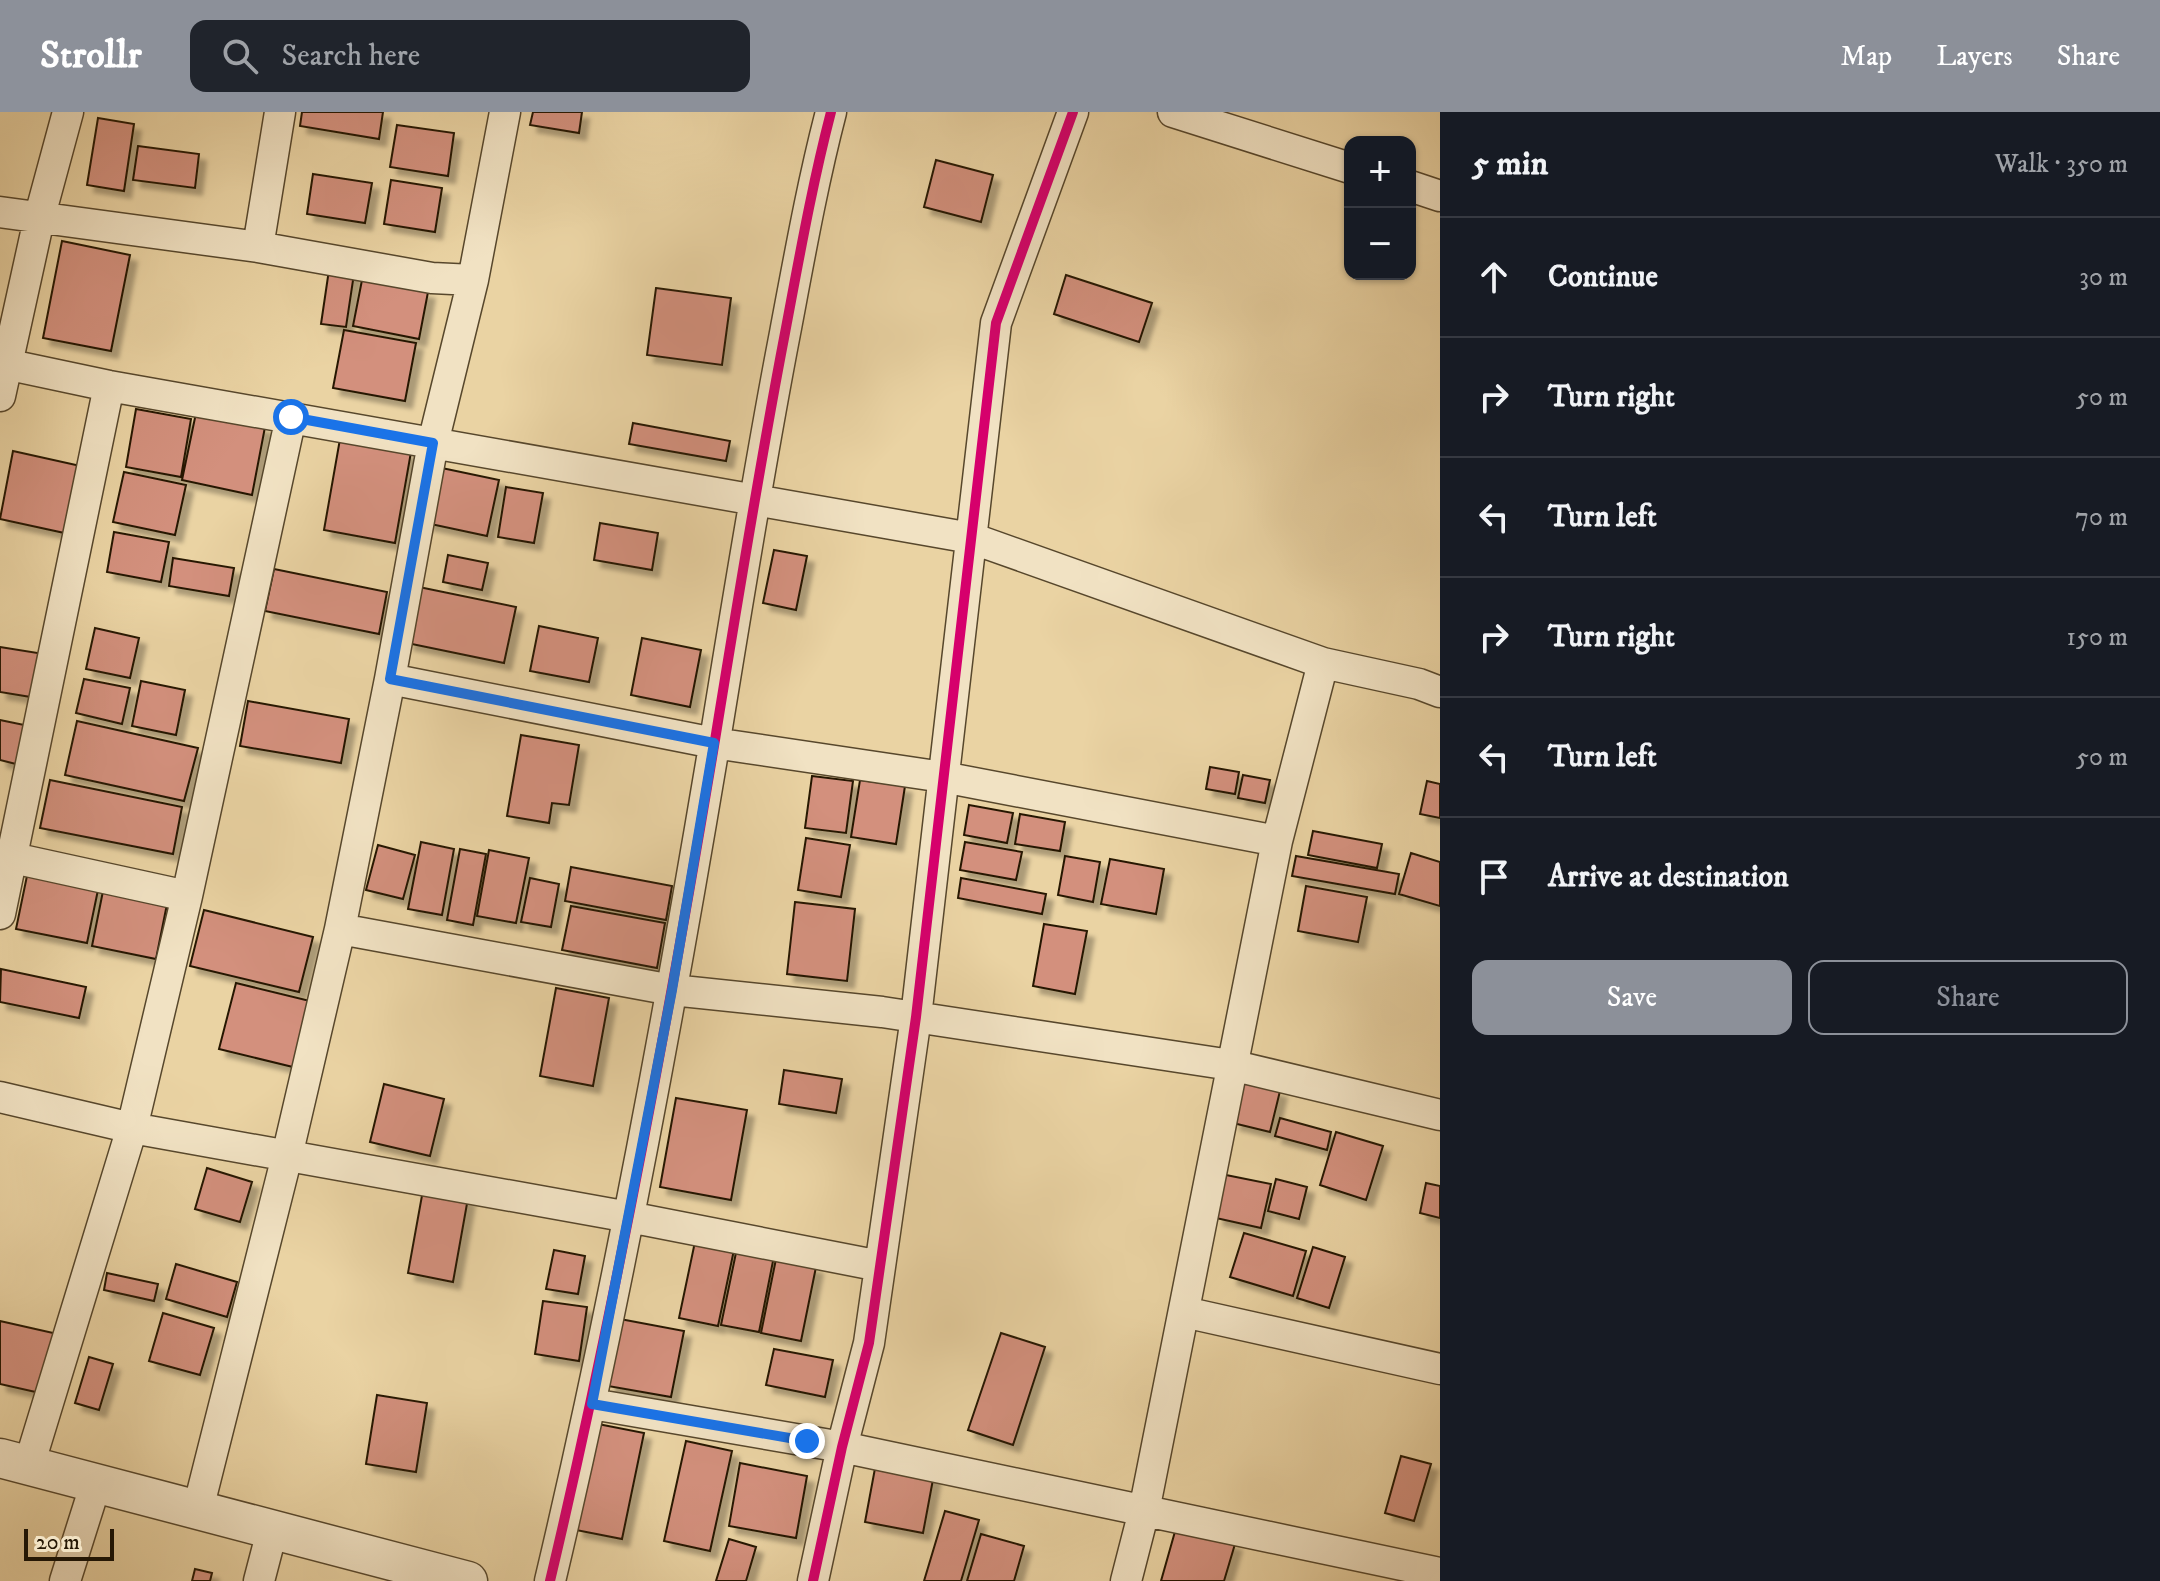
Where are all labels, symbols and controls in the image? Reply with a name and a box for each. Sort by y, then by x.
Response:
search box [190,20,750,92]
text: Strollr [40,32,142,80]
icon: search [218,34,262,78]
text: Search here [282,38,420,75]
text: Map [1841,39,1892,74]
text: Layers [1936,39,2013,74]
text: Share [2057,39,2120,74]
map controls [1344,136,1416,280]
button: + [1344,136,1416,208]
text: 5 min [1472,143,1548,185]
text: Walk · 350 m [1995,148,2128,181]
button: − [1344,208,1416,280]
icon: ahead [1472,255,1516,299]
text: Continue [1548,259,1658,296]
text: 30 m [2079,261,2128,294]
icon: right [1472,375,1516,419]
text: Turn right [1548,379,1675,416]
text: 50 m [2076,381,2128,414]
route start [273,399,309,435]
icon: left [1472,495,1516,539]
text: Turn left [1548,499,1657,536]
text: 70 m [2075,501,2128,534]
icon: right [1472,615,1516,659]
text: Turn right [1548,619,1675,656]
text: 150 m [2067,621,2128,654]
icon: left [1472,735,1516,779]
text: Turn left [1548,739,1657,776]
text: 50 m [2076,741,2128,774]
icon: arrive [1472,855,1516,899]
text: Arrive at destination [1548,859,1789,896]
button: Save [1472,960,1792,1035]
button: Share [1808,960,2128,1035]
route end [789,1423,825,1459]
scale bar [24,1525,114,1561]
text: 20 m [36,1529,80,1556]

